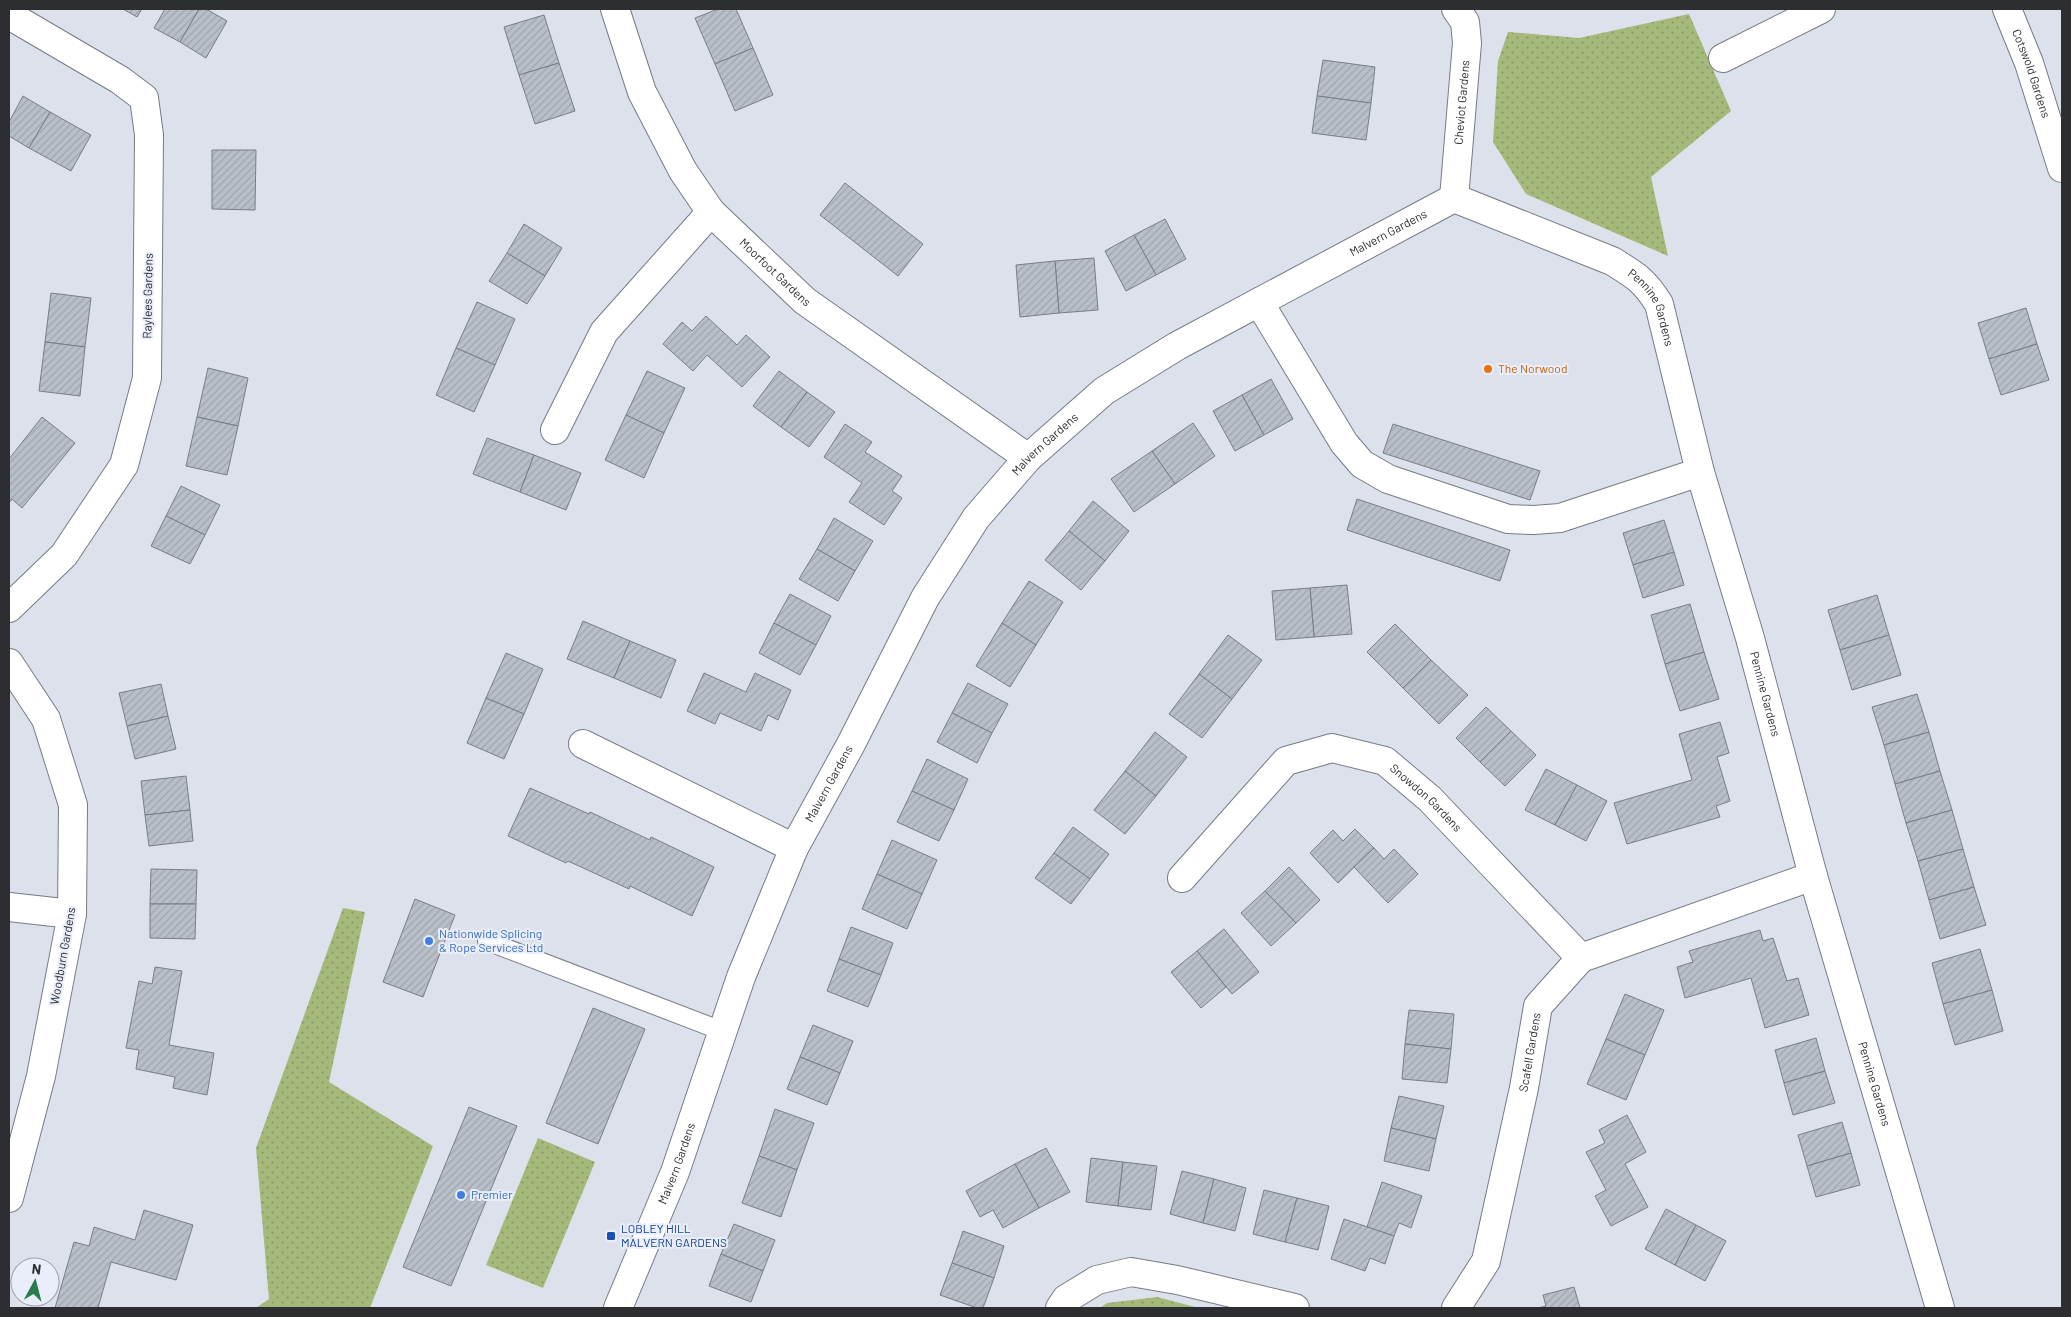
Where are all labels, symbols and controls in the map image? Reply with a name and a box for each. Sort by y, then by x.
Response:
street label: Cotswold Gardens [2010,27,2054,120]
street label: Cheviot Gardens [1451,59,1472,145]
street label: Malvern Gardens [1347,206,1429,259]
street label: Moorfoot Gardens [737,235,814,309]
street label: Raylees Gardens [139,253,155,339]
street label: Pennine Gardens [1626,265,1677,347]
place label: The Norwood [1498,361,1567,375]
marker: The Norwood [1482,363,1494,375]
street label: Malvern Gardens [1008,409,1080,478]
street label: Pennine Gardens [1748,650,1784,738]
street label: Malvern Gardens [802,742,855,824]
street label: Snowdon Gardens [1388,760,1465,834]
street label: Woodburn Gardens [47,906,78,1006]
place label: Nationwide Splicing & Rope Services Ltd [439,926,543,954]
marker: Nationwide Splicing & Rope Services Ltd [423,935,435,947]
street label: Scafell Gardens [1515,1011,1543,1093]
street label: Pennine Gardens [1856,1040,1894,1128]
street label: Malvern Gardens [654,1121,697,1206]
place label: Premier [471,1187,513,1201]
marker: Premier [455,1189,467,1201]
place label: LOBLEY HILL MALVERN GARDENS [621,1221,727,1249]
marker: LOBLEY HILL MALVERN GARDENS [605,1230,617,1242]
north arrow [10,1257,60,1307]
text: N [31,1260,42,1278]

